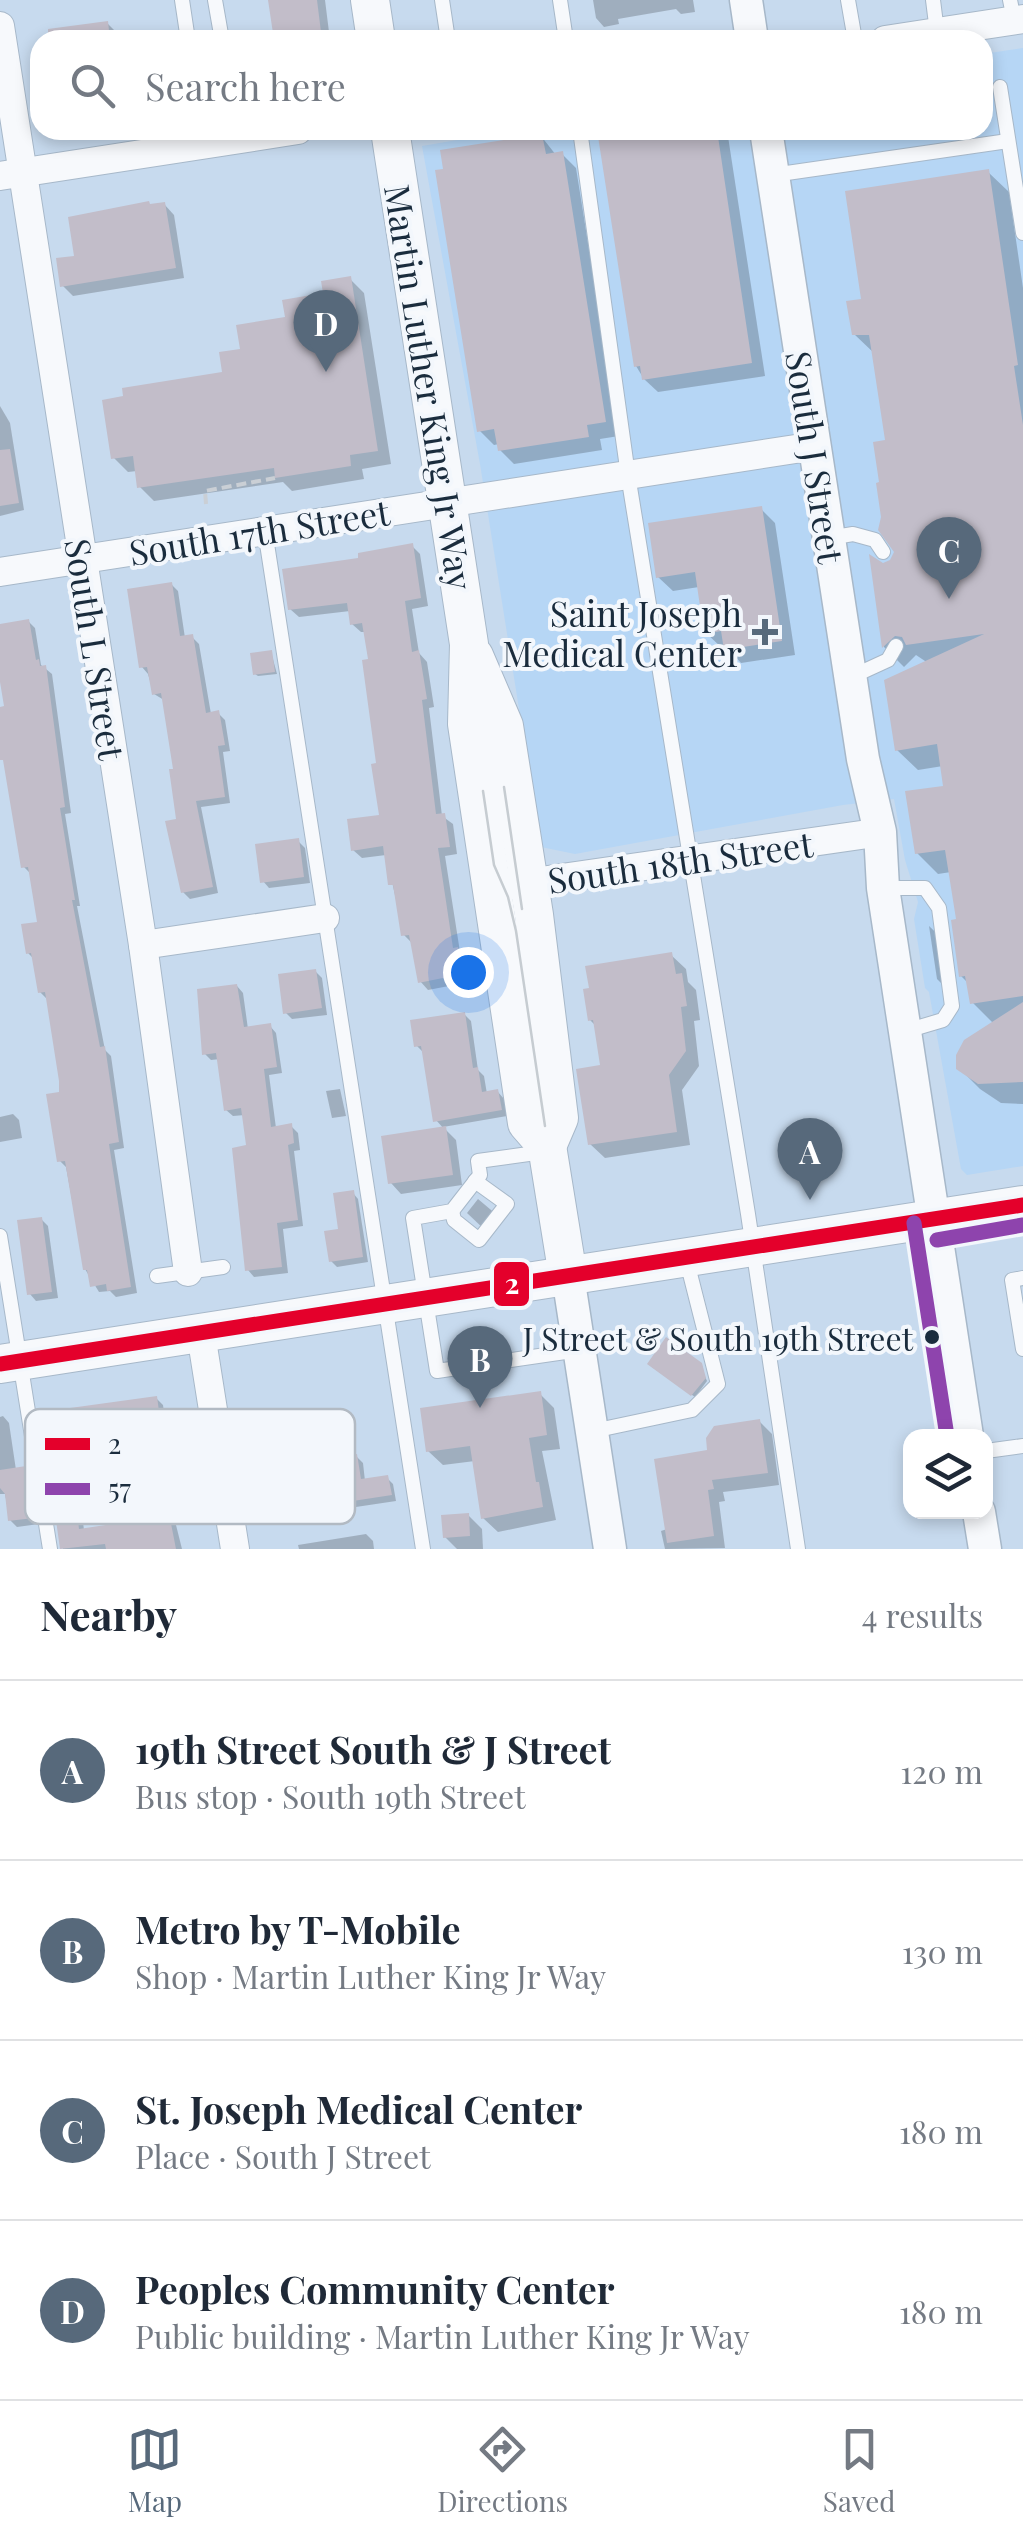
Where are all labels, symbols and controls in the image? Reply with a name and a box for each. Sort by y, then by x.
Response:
search box [30,30,993,140]
icon: search [65,58,120,113]
text: Search here [145,60,346,111]
street label: Martin Luther King Jr Way [375,181,485,593]
pin: D [294,290,358,372]
street label: South J Street [776,348,856,567]
street label: South 17th Street [125,487,393,575]
pin: C [916,516,982,599]
street label: South L Street [55,535,137,764]
place label: Saint Joseph Medical Center [502,589,742,676]
marker: Saint Joseph Medical Center [752,619,778,645]
street label: South 18th Street [545,819,816,903]
your location [443,947,494,998]
pin: A [778,1118,842,1200]
line badge: 2 [492,1260,531,1308]
text: 2 [505,1264,519,1301]
place label: J Street & South 19th Street [522,1316,914,1359]
pin: B [448,1326,512,1408]
marker: J Street & South 19th Street [922,1327,942,1347]
legend [25,1409,355,1524]
text: 2 [108,1424,121,1461]
map controls [903,1429,993,1519]
button: layers [903,1429,993,1519]
text: 57 [108,1469,132,1506]
text: Nearby [40,1586,177,1642]
text: 4 results [862,1593,983,1636]
text: 19th Street South & J Street [135,1723,611,1774]
text: A [62,1749,83,1792]
text: 120 m [900,1749,983,1792]
text: Bus stop · South 19th Street [135,1774,526,1817]
text: Metro by T-Mobile [135,1903,461,1954]
text: B [62,1929,83,1972]
text: 130 m [902,1929,983,1972]
text: Shop · Martin Luther King Jr Way [135,1954,606,1997]
text: St. Joseph Medical Center [135,2083,582,2134]
text: C [61,2109,84,2152]
text: 180 m [899,2109,983,2152]
text: Place · South J Street [135,2134,431,2177]
text: Peoples Community Center [135,2263,614,2314]
text: D [60,2289,85,2332]
text: 180 m [899,2289,983,2332]
text: Public building · Martin Luther King Jr Way [135,2314,750,2357]
tab: Map [127,2422,182,2519]
tab: Directions [437,2422,568,2519]
tab: Saved [823,2422,896,2519]

